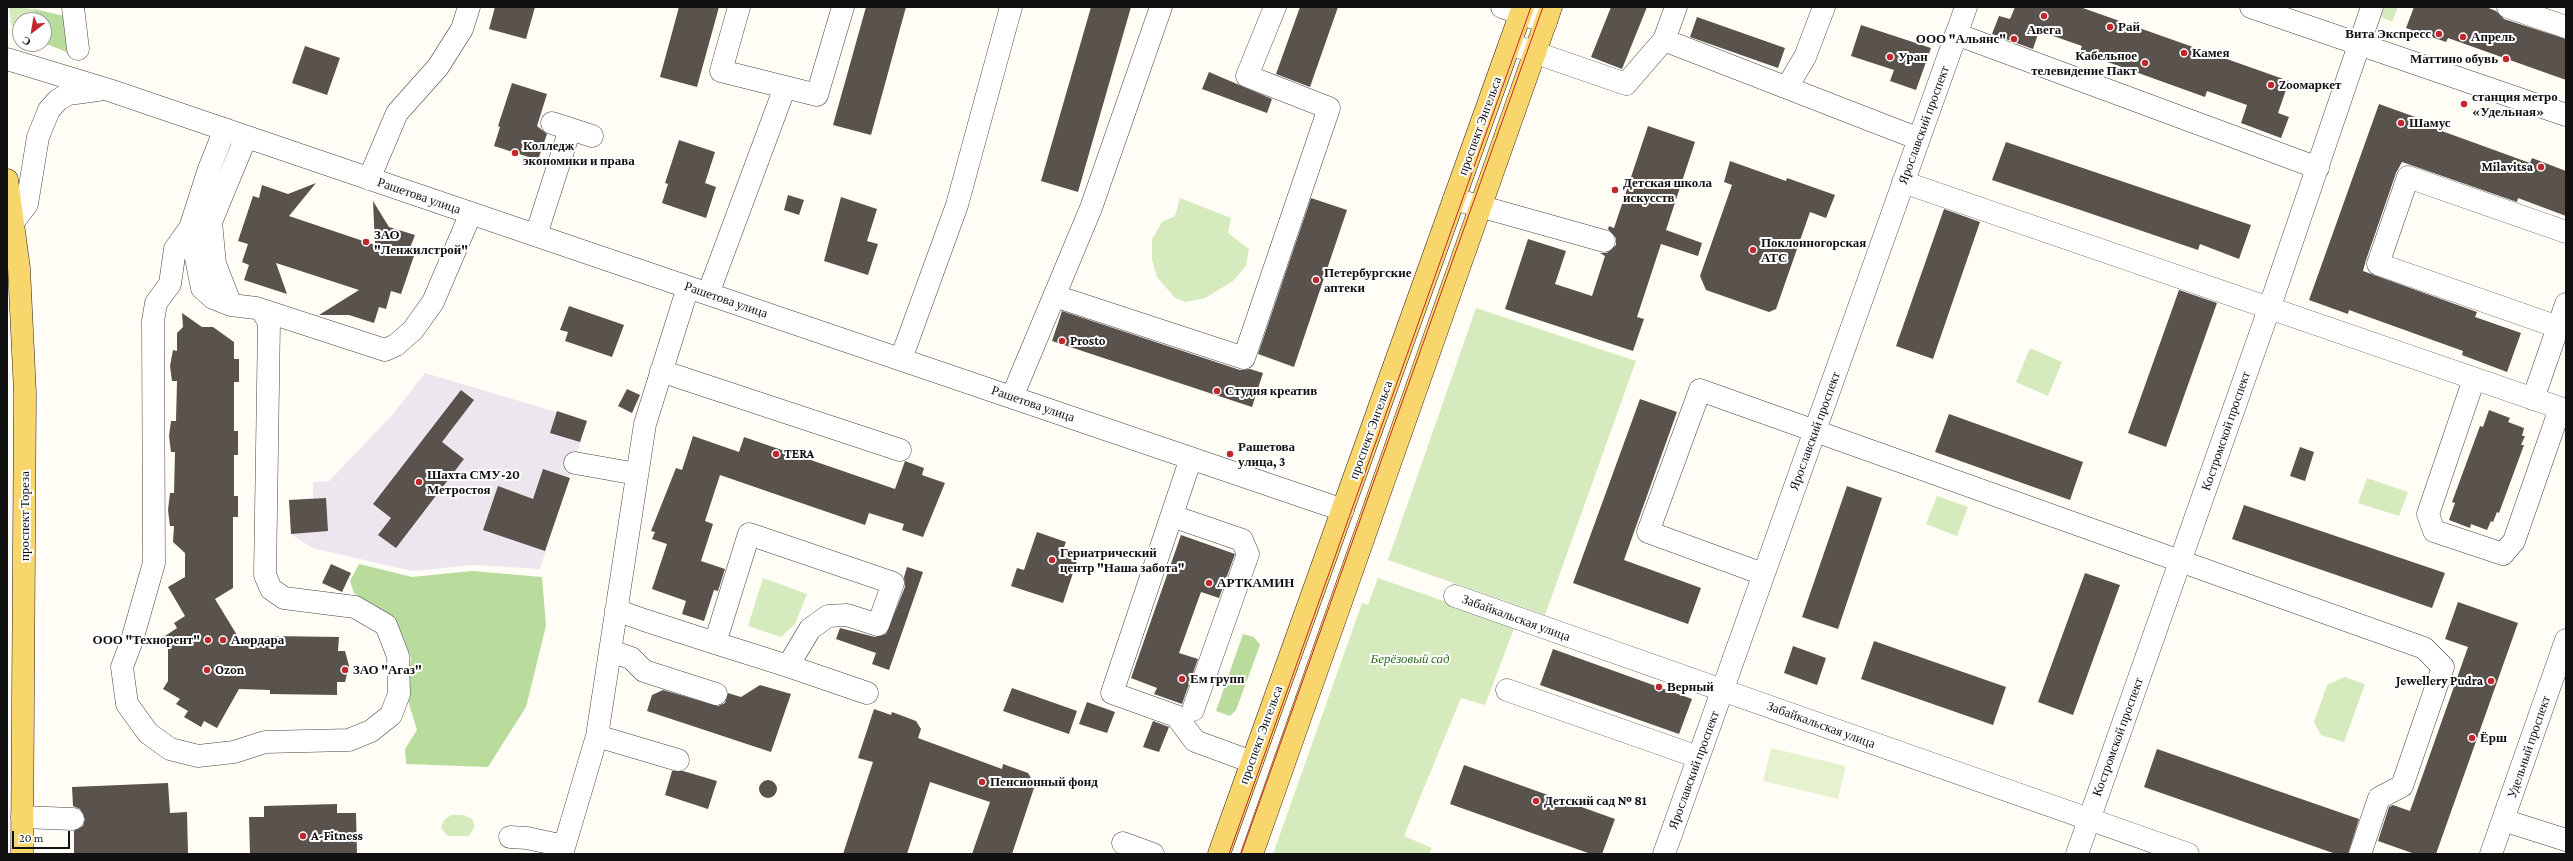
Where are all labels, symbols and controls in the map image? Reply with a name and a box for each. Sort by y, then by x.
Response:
marker: Авега [2039,11,2049,21]
north arrow [12,12,52,52]
place label: Рай [2118,19,2140,35]
place label: Авега [2027,22,2061,38]
marker: Рай [2105,22,2115,32]
place label: Вита Экспресс [2345,26,2431,42]
marker: Вита Экспресс [2434,29,2444,39]
place label: Апрель [2471,29,2515,45]
place label: ООО "Альянс" [1916,31,2006,47]
marker: Апрель [2458,32,2468,42]
text: С [20,34,33,49]
marker: ООО "Альянс" [2009,34,2019,44]
place label: Камея [2192,45,2229,61]
place label: Кабельное телевидение Пакт [2031,48,2137,79]
marker: Камея [2179,48,2189,58]
place label: Уран [1898,49,1928,65]
place label: Маттино обувь [2410,51,2498,67]
marker: Уран [1885,52,1895,62]
marker: Маттино обувь [2501,54,2511,64]
marker: Кабельное телевидение Пакт [2140,58,2150,68]
street label: Ярославский проспект [1895,64,1953,186]
street label: проспект Энгельса [1455,75,1505,177]
place label: Zooмаркет [2279,77,2341,93]
marker: Zooмаркет [2266,80,2276,90]
place label: станция метро «Удельная» [2472,89,2558,120]
marker: станция метро «Удельная» [2459,99,2469,109]
place label: Шамус [2409,115,2451,131]
marker: Шамус [2396,118,2406,128]
place label: Колледж экономики и права [523,138,635,169]
marker: Колледж экономики и права [510,148,520,158]
place label: Milavitsa [2481,159,2533,175]
marker: Milavitsa [2536,162,2546,172]
street label: Рашетова улица [375,174,463,218]
place label: Детская школа искусств [1623,175,1712,206]
marker: Детская школа искусств [1610,185,1620,195]
place label: ЗАО "Ленжилстрой" [374,227,468,258]
place label: Поклонногорская АТС [1761,235,1866,266]
marker: ЗАО "Ленжилстрой" [361,237,371,247]
marker: Поклонногорская АТС [1748,245,1758,255]
place label: Петербургские аптеки [1324,265,1411,296]
marker: Петербургские аптеки [1311,275,1321,285]
street label: Рашетова улица [682,278,770,322]
place label: Prosto [1070,333,1105,349]
marker: Prosto [1057,336,1067,346]
street label: Костромской проспект [2198,369,2254,493]
street label: Ярославский проспект [1786,370,1844,492]
street label: проспект Энгельса [1346,379,1396,481]
street label: Рашетова улица [989,382,1077,426]
place label: Студия креатив [1225,383,1317,399]
marker: Студия креатив [1212,386,1222,396]
place label: Рашетова улица, 3 [1238,439,1295,470]
place label: TERA [784,446,814,462]
marker: TERA [771,449,781,459]
marker: Рашетова улица, 3 [1225,449,1235,459]
place label: Шахта СМУ-20 Метростоя [427,467,520,498]
street label: проспект Тореза [17,471,33,561]
marker: Шахта СМУ-20 Метростоя [414,477,424,487]
place label: Гериатрический центр "Наша забота" [1060,545,1185,576]
marker: Гериатрический центр "Наша забота" [1047,555,1057,565]
place label: АРТКАМИН [1217,575,1294,591]
marker: АРТКАМИН [1204,578,1214,588]
street label: Забайкальская улица [1460,591,1572,645]
place label: ООО "Технорент" [93,632,200,648]
place label: Аюрдара [231,632,284,648]
marker: ООО "Технорент" [203,635,213,645]
marker: Аюрдара [218,635,228,645]
park label: Берёзовый сад [1370,651,1450,667]
place label: Ozon [215,662,244,678]
place label: ЗАО "Агаз" [353,662,422,678]
marker: Ozon [202,665,212,675]
marker: ЗАО "Агаз" [340,665,350,675]
place label: Ем групп [1190,671,1244,687]
place label: Jewellery Pudra [2396,673,2483,689]
marker: Ем групп [1177,674,1187,684]
street label: Костромской проспект [2089,675,2147,799]
marker: Jewellery Pudra [2486,676,2496,686]
place label: Верный [1667,679,1714,695]
marker: Верный [1654,682,1664,692]
street label: проспект Энгельса [1236,684,1286,786]
street label: Удельный проспект [2504,693,2554,801]
street label: Забайкальская улица [1765,698,1877,752]
street label: Ярославский проспект [1665,709,1723,831]
place label: Ёрш [2480,730,2507,746]
marker: Ёрш [2467,733,2477,743]
place label: Пенсионный фонд [990,774,1098,790]
marker: Пенсионный фонд [977,777,987,787]
place label: Детский сад № 81 [1544,793,1647,809]
marker: Детский сад № 81 [1531,796,1541,806]
scale bar [14,823,72,849]
place label: A-Fitness [311,828,363,844]
text: 20 m [19,831,43,845]
marker: A-Fitness [298,831,308,841]

